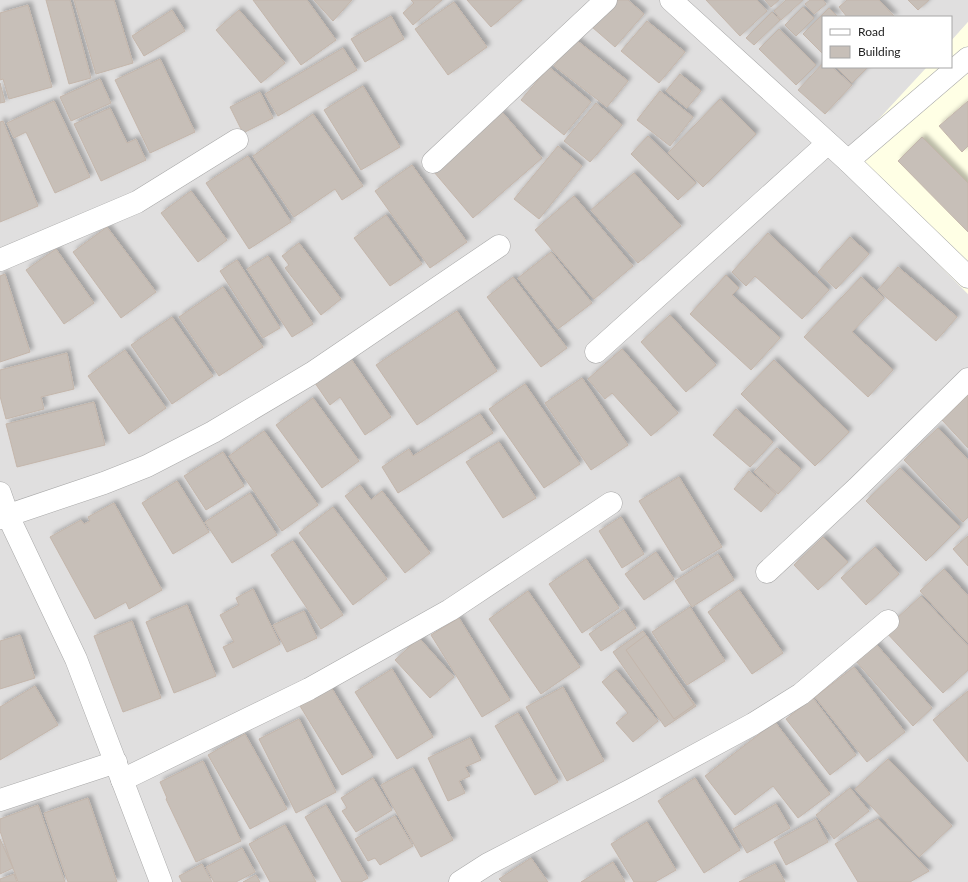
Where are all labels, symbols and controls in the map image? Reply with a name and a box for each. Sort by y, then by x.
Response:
legend [822,16,952,68]
text: Road [858,24,885,39]
text: Building [858,44,901,59]

